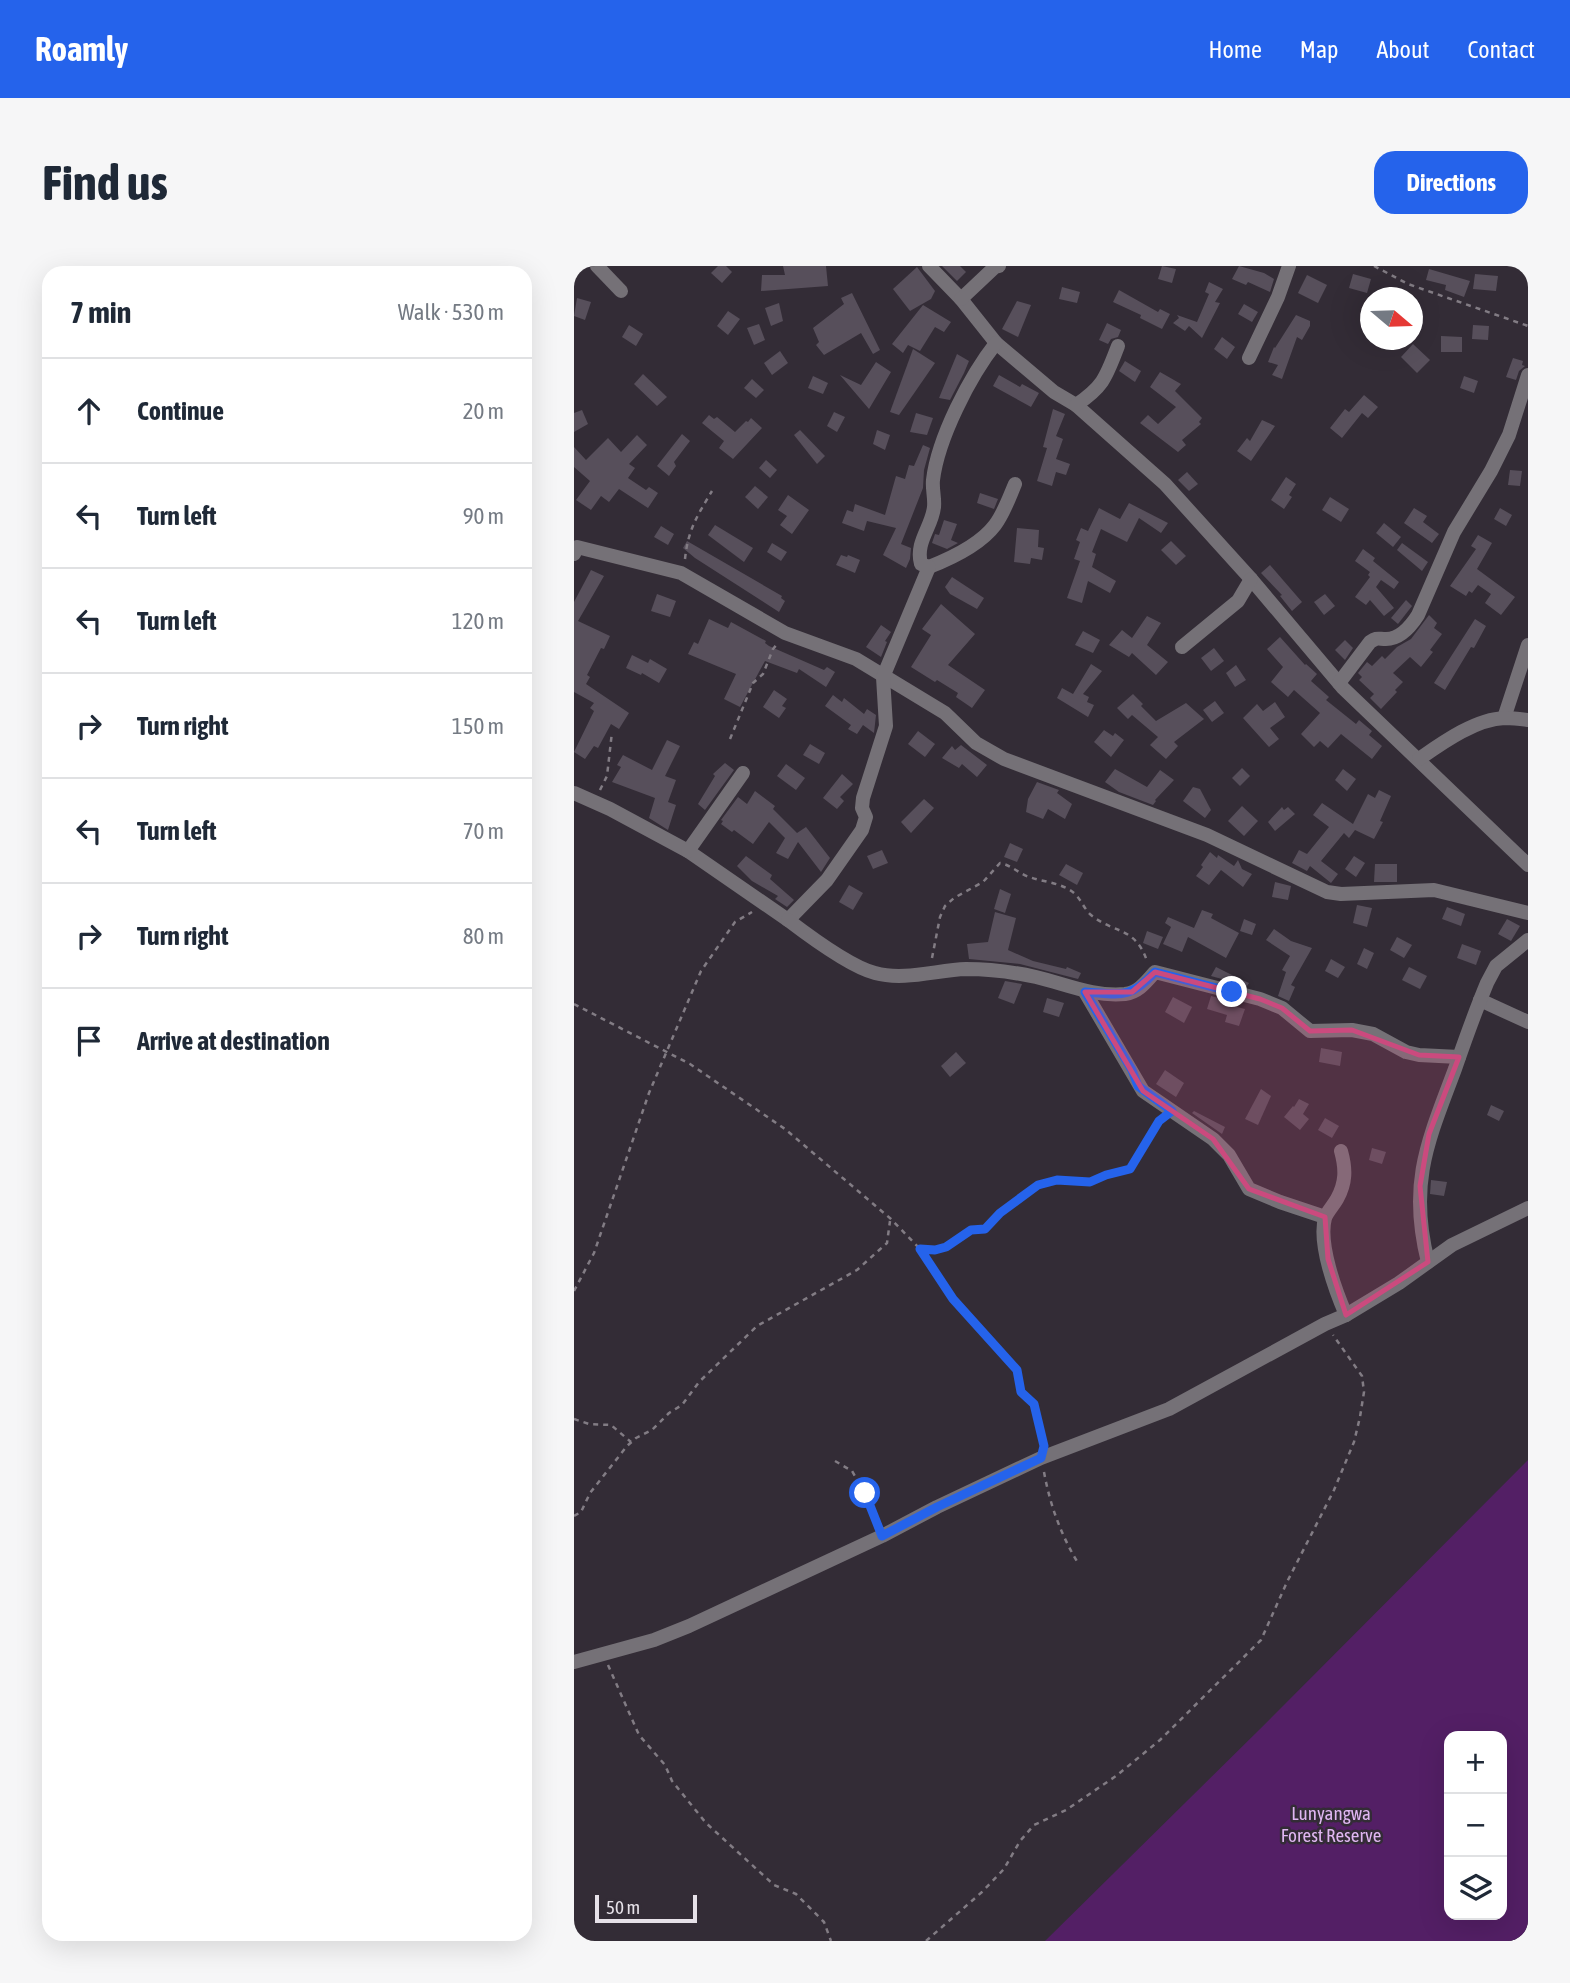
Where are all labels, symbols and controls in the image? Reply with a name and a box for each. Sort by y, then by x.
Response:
text: Roamly [35,30,128,68]
text: Home [1208,36,1262,63]
text: Map [1300,36,1338,63]
text: About [1376,36,1429,63]
text: Contact [1467,36,1535,63]
button: Directions [1374,151,1528,214]
text: Find us [42,154,168,210]
north arrow [1360,287,1423,350]
text: 7 min [70,295,131,329]
text: Walk · 530 m [398,299,504,325]
icon: ahead [70,392,108,430]
text: Continue [137,396,224,426]
text: 20 m [463,398,504,424]
icon: left [70,497,108,535]
text: Turn left [137,501,217,531]
text: 90 m [463,503,504,529]
icon: left [70,602,108,640]
text: Turn left [137,606,217,636]
text: 120 m [452,608,504,634]
icon: right [70,707,108,745]
text: Turn right [137,711,228,741]
text: 150 m [452,713,504,739]
icon: left [70,812,108,850]
text: Turn left [137,816,217,846]
text: 70 m [463,818,504,844]
icon: right [70,917,108,955]
text: Turn right [137,921,228,951]
text: 80 m [463,923,504,949]
route end [1216,976,1247,1007]
icon: arrive [70,1022,108,1060]
text: Arrive at destination [137,1026,330,1056]
route start [849,1477,880,1508]
map controls [1444,1731,1507,1920]
button: + [1444,1731,1507,1794]
button: − [1444,1794,1507,1857]
park label: Lunyangwa Forest Reserve [1281,1802,1381,1846]
button: layers [1444,1857,1507,1920]
scale bar [595,1892,696,1924]
text: 50 m [606,1896,640,1918]

